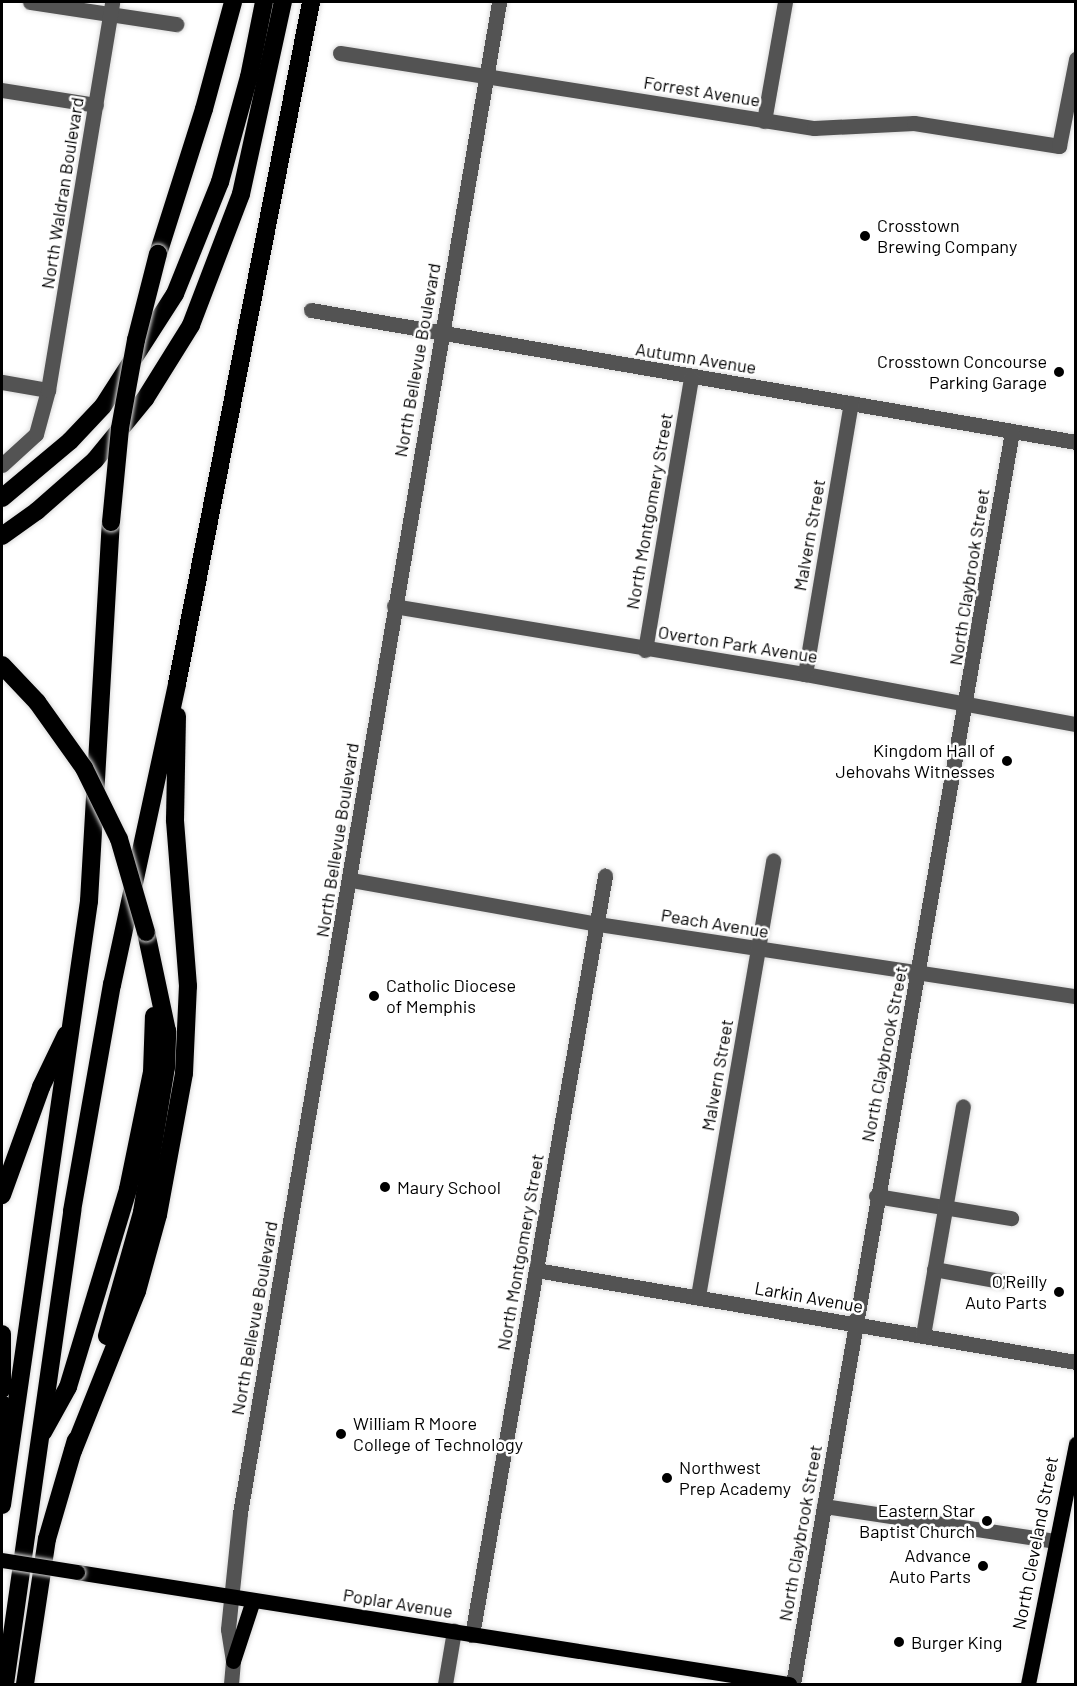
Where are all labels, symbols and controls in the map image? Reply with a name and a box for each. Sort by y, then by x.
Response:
street label: Forrest Avenue [642,71,762,111]
street label: North Waldran Boulevard [36,96,88,290]
place label: Crosstown Brewing Company [877,215,1017,258]
marker: Crosstown Brewing Company [858,229,872,243]
street label: North Bellevue Boulevard [389,261,445,459]
street label: Autumn Avenue [634,338,758,378]
place label: Crosstown Concourse Parking Garage [877,351,1047,394]
marker: Crosstown Concourse Parking Garage [1052,365,1066,379]
street label: North Montgomery Street [621,411,677,611]
street label: Malvern Street [789,477,829,593]
street label: North Claybrook Street [944,487,994,667]
street label: Overton Park Avenue [657,621,819,667]
place label: Kingdom Hall of Jehovahs Witnesses [835,740,995,783]
street label: North Bellevue Boulevard [311,741,363,939]
marker: Kingdom Hall of Jehovahs Witnesses [1000,754,1014,768]
street label: Peach Avenue [660,904,770,942]
street label: North Claybrook Street [856,964,912,1144]
place label: Catholic Diocese of Memphis [386,975,516,1018]
marker: Catholic Diocese of Memphis [367,989,381,1003]
street label: Malvern Street [697,1017,737,1133]
street label: North Montgomery Street [492,1152,548,1352]
place label: Maury School [397,1176,501,1198]
marker: Maury School [378,1180,392,1194]
street label: North Bellevue Boulevard [226,1219,282,1417]
place label: O'Reilly Auto Parts [965,1271,1047,1314]
street label: Larkin Avenue [753,1277,865,1317]
marker: O'Reilly Auto Parts [1052,1285,1066,1299]
place label: William R Moore College of Technology [353,1413,523,1456]
marker: William R Moore College of Technology [334,1427,348,1441]
street label: North Claybrook Street [774,1443,826,1623]
street label: North Cleveland Street [1008,1454,1062,1632]
place label: Northwest Prep Academy [679,1457,791,1500]
marker: Northwest Prep Academy [660,1471,674,1485]
place label: Eastern Star Baptist Church [859,1500,975,1543]
marker: Eastern Star Baptist Church [980,1514,994,1528]
place label: Advance Auto Parts [889,1545,971,1588]
marker: Advance Auto Parts [976,1559,990,1573]
street label: Poplar Avenue [342,1584,454,1622]
place label: Burger King [911,1631,1002,1653]
marker: Burger King [892,1635,906,1649]

